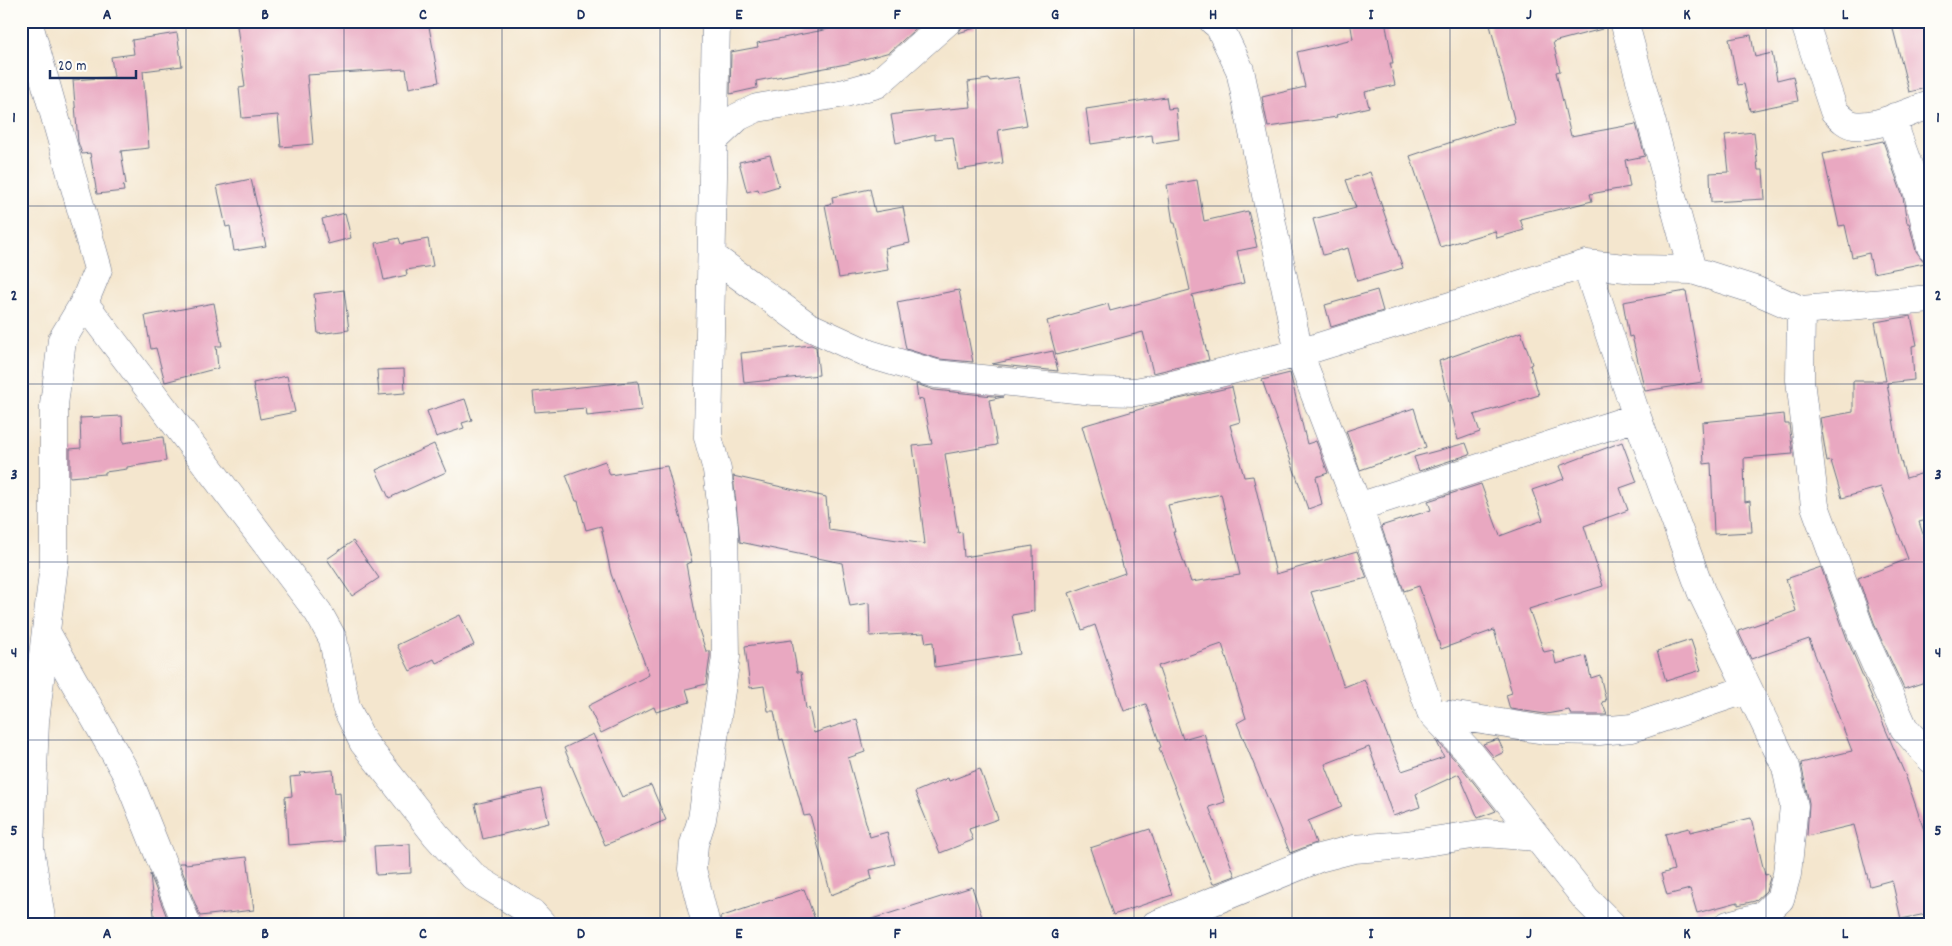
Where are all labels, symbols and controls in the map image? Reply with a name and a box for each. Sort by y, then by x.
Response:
text: A [103,4,112,27]
text: B [261,4,269,27]
text: C [419,4,427,27]
text: D [577,4,586,27]
text: E [735,4,743,27]
text: F [893,4,901,27]
text: G [1051,4,1059,27]
text: H [1209,4,1217,27]
text: I [1369,4,1375,27]
text: J [1526,4,1532,27]
text: K [1683,4,1691,27]
text: L [1842,4,1849,27]
scale bar [50,48,136,80]
text: 20 m [58,56,86,78]
text: 1 [12,107,16,130]
text: 1 [1936,107,1940,130]
text: 2 [11,285,18,308]
text: 2 [1935,285,1942,308]
text: 3 [10,464,18,487]
text: 3 [1934,464,1942,487]
text: 4 [11,642,17,665]
text: 4 [1935,642,1941,665]
text: 5 [10,820,18,843]
text: 5 [1934,820,1942,843]
text: A [103,923,112,946]
text: B [261,923,269,946]
text: C [419,923,427,946]
text: D [577,923,586,946]
text: E [735,923,743,946]
text: F [893,923,901,946]
text: G [1051,923,1059,946]
text: H [1209,923,1217,946]
text: I [1369,923,1375,946]
text: J [1526,923,1532,946]
text: K [1683,923,1691,946]
text: L [1842,923,1849,946]

